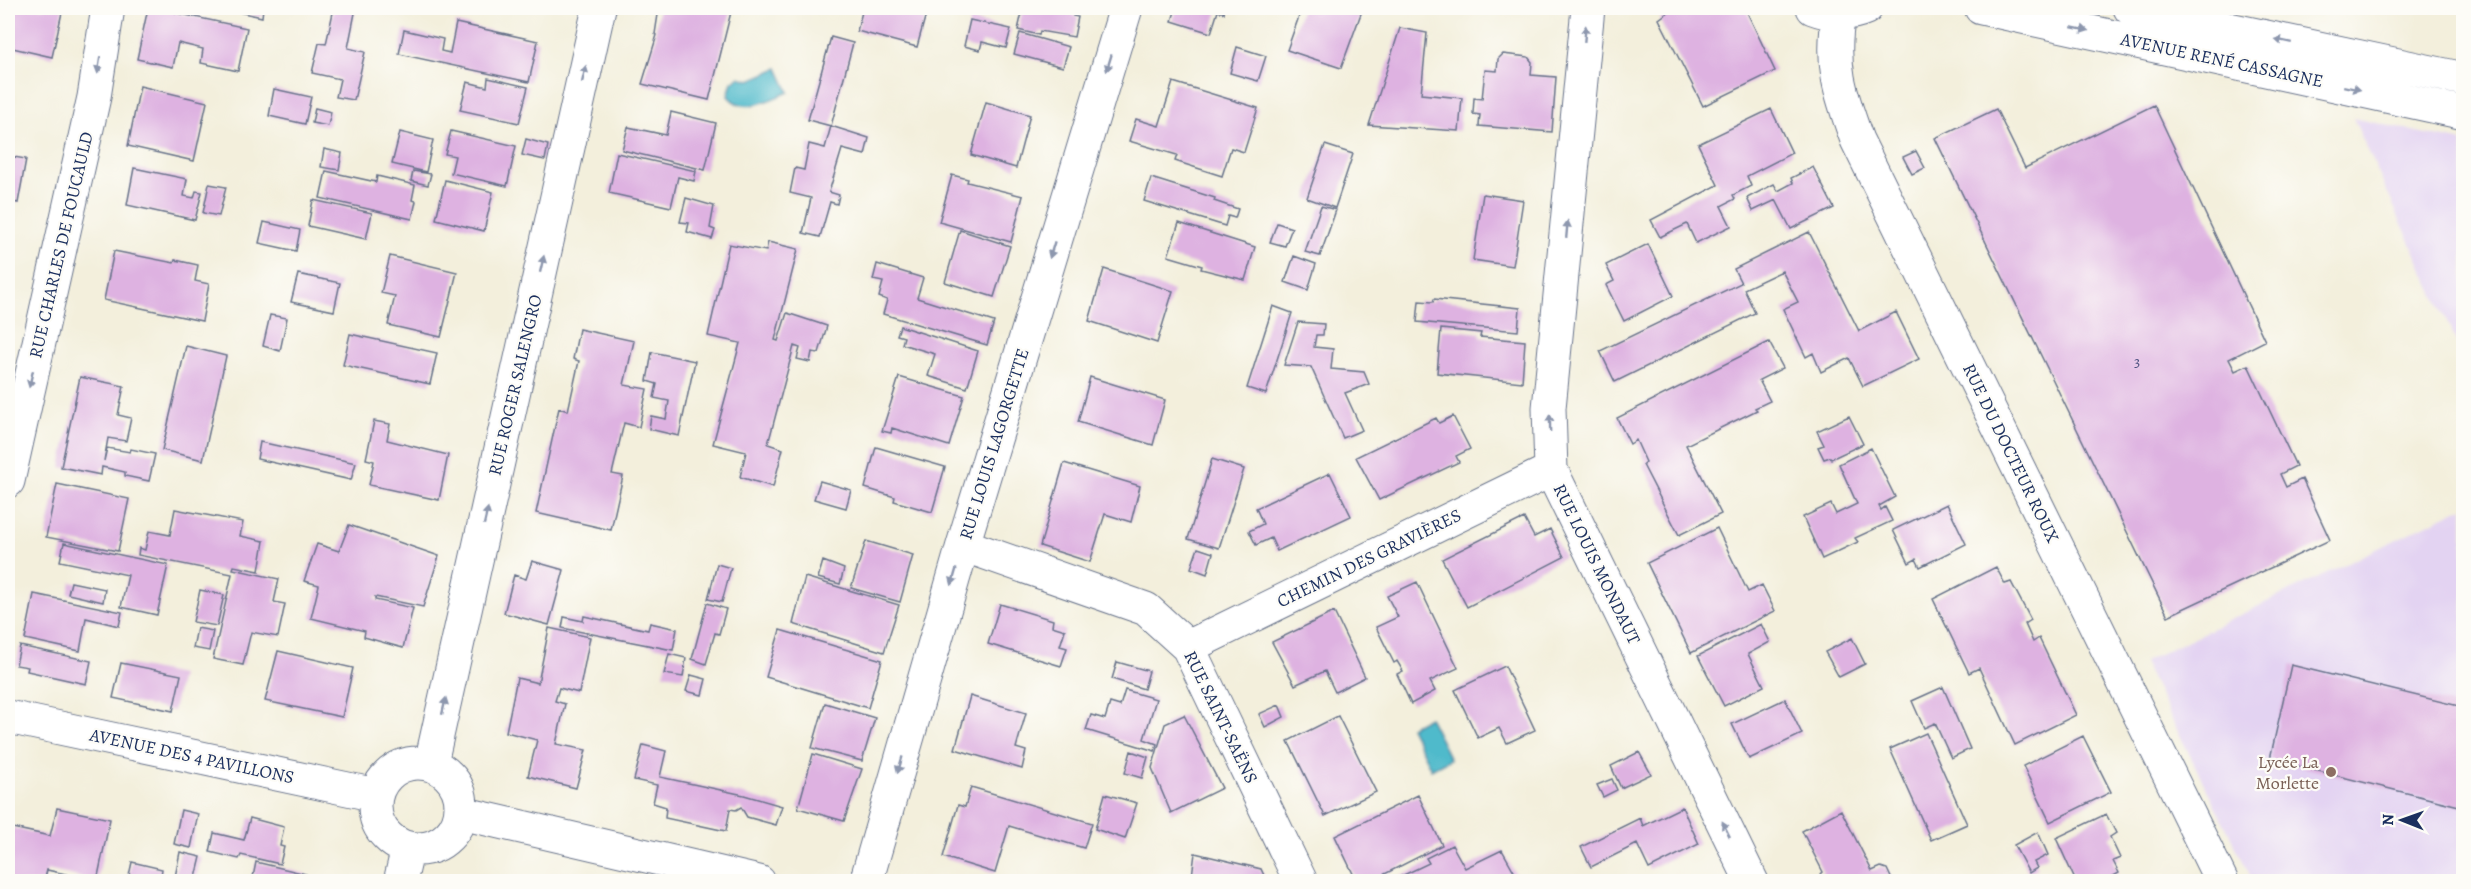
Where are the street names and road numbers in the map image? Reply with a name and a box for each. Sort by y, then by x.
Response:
street label: AVENUE RENÉ CASSAGNE [2118,27,2325,93]
street label: RUE CHARLES DE FOUCAULD [23,129,99,361]
street label: RUE ROGER SALENGRO [482,292,548,478]
street label: RUE LOUIS LAGORGETTE [953,345,1035,543]
street label: RUE DU DOCTEUR ROUX [1957,359,2065,547]
street label: RUE LOUIS MONDAUT [1548,480,1646,648]
street label: CHEMIN DES GRAVIÈRES [1273,503,1465,613]
street label: RUE SAINT-SAËNS [1178,647,1264,787]
street label: AVENUE DES 4 PAVILLONS [87,722,296,789]

